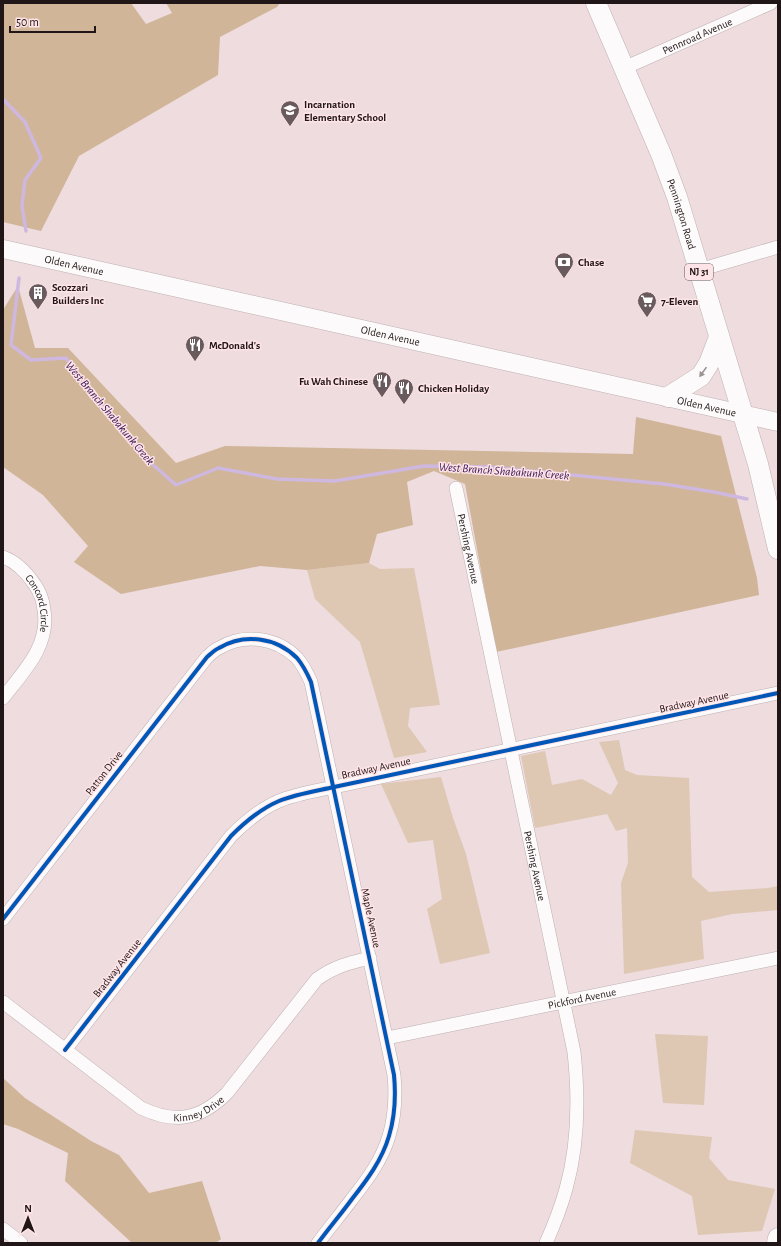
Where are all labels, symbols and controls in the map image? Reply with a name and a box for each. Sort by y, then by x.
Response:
scale bar [10,8,95,34]
street label: Pennroad Avenue [661,15,734,56]
text: 50 m [16,16,39,28]
school or university icon: Incarnation Elementary School [279,99,301,127]
place label: Incarnation Elementary School [304,99,386,123]
street label: Pennington Road [665,177,698,251]
bank icon: Chase [553,251,575,279]
street label: Olden Avenue [44,253,105,277]
place label: Chase [578,257,604,268]
road number: NJ 31 [685,264,713,280]
building icon: Scozzari Builders Inc [27,282,49,310]
place label: Scozzari Builders Inc [52,282,105,306]
supermarket icon: 7-Eleven [636,290,658,318]
place label: 7-Eleven [661,296,699,307]
street label: Olden Avenue [360,324,421,347]
restaurant icon: McDonald's [184,334,206,362]
place label: McDonald's [209,340,260,351]
water label: West Branch Shabakunk Creek [63,359,157,467]
one-way arrow [699,366,707,377]
restaurant icon: Fu Wah Chinese [371,370,393,398]
place label: Fu Wah Chinese [299,376,368,387]
restaurant icon: Chicken Holiday [393,377,415,405]
place label: Chicken Holiday [418,383,489,394]
street label: Olden Avenue [676,394,737,418]
water label: West Branch Shabakunk Creek [438,460,570,482]
street label: Pershing Avenue [456,513,481,585]
street label: Concord Circle [24,572,50,633]
street label: Bradway Avenue [658,689,730,715]
street label: Patton Drive [83,749,125,797]
street label: Bradway Avenue [340,755,412,781]
street label: Pershing Avenue [522,830,548,902]
street label: Maple Avenue [359,887,383,949]
street label: Bradway Avenue [91,937,143,999]
street label: Pickford Avenue [547,986,617,1010]
street label: Kinney Drive [173,1093,226,1123]
north arrow [8,1198,48,1238]
text: N [24,1203,32,1214]

